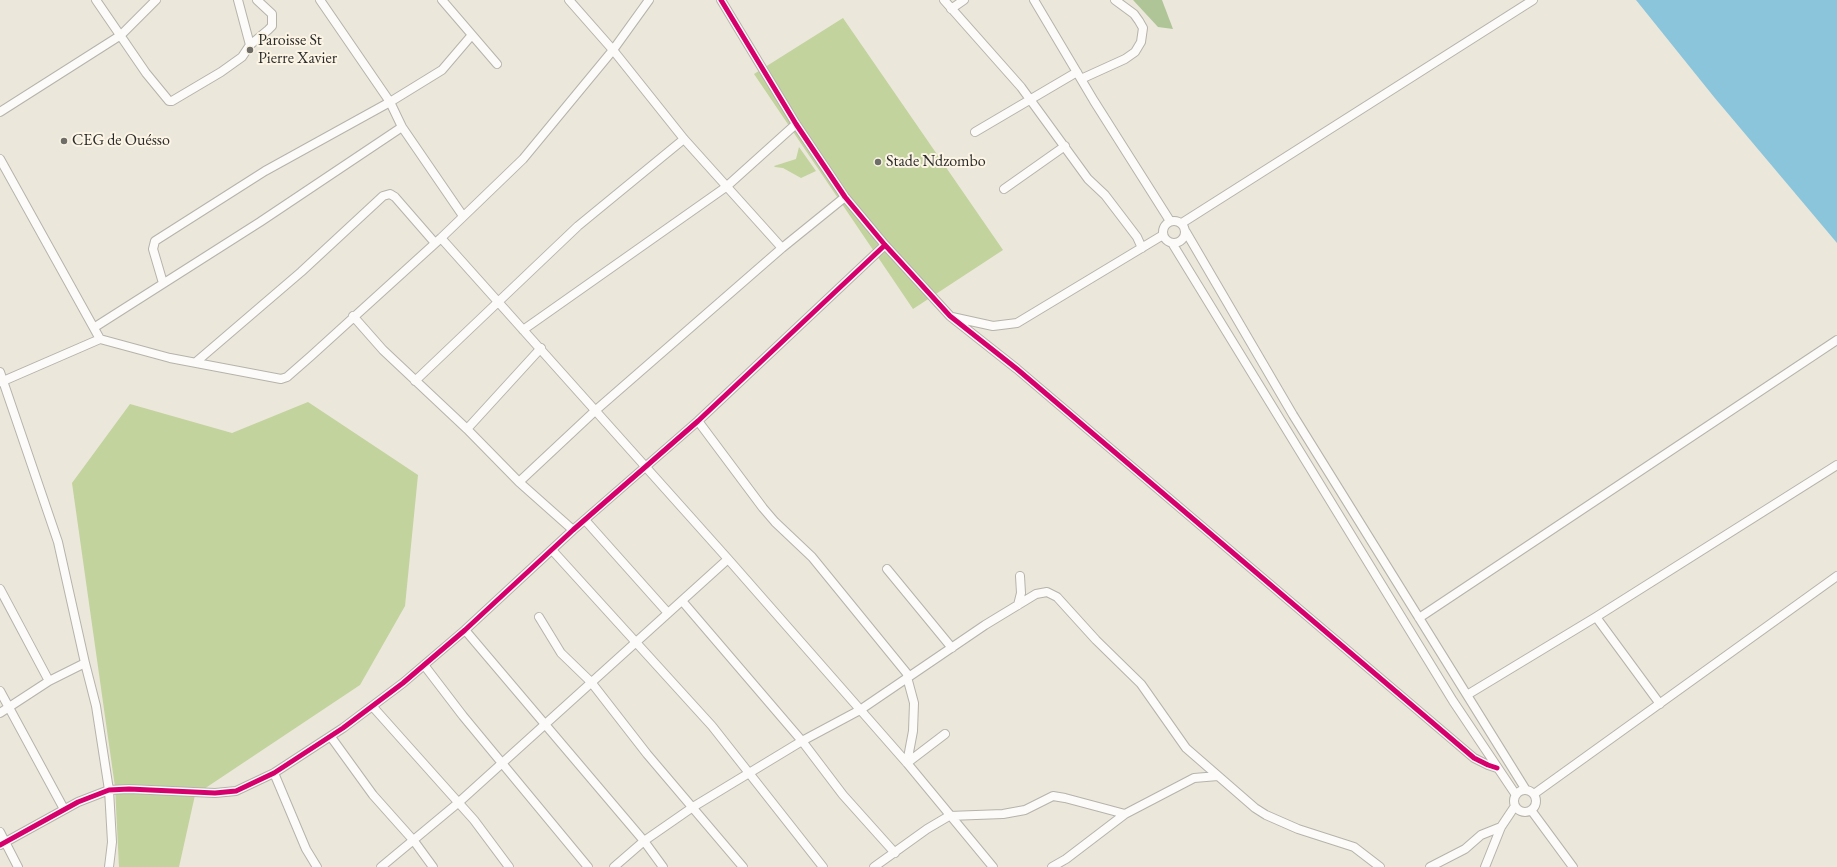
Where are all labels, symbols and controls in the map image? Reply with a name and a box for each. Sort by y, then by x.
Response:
place label: Paroisse St Pierre Xavier [258,31,337,69]
marker: Paroisse St Pierre Xavier [245,45,255,55]
place label: CEG de Ouésso [72,131,170,151]
marker: CEG de Ouésso [59,136,69,146]
place label: Stade Ndzombo [886,152,986,172]
marker: Stade Ndzombo [873,157,883,167]

